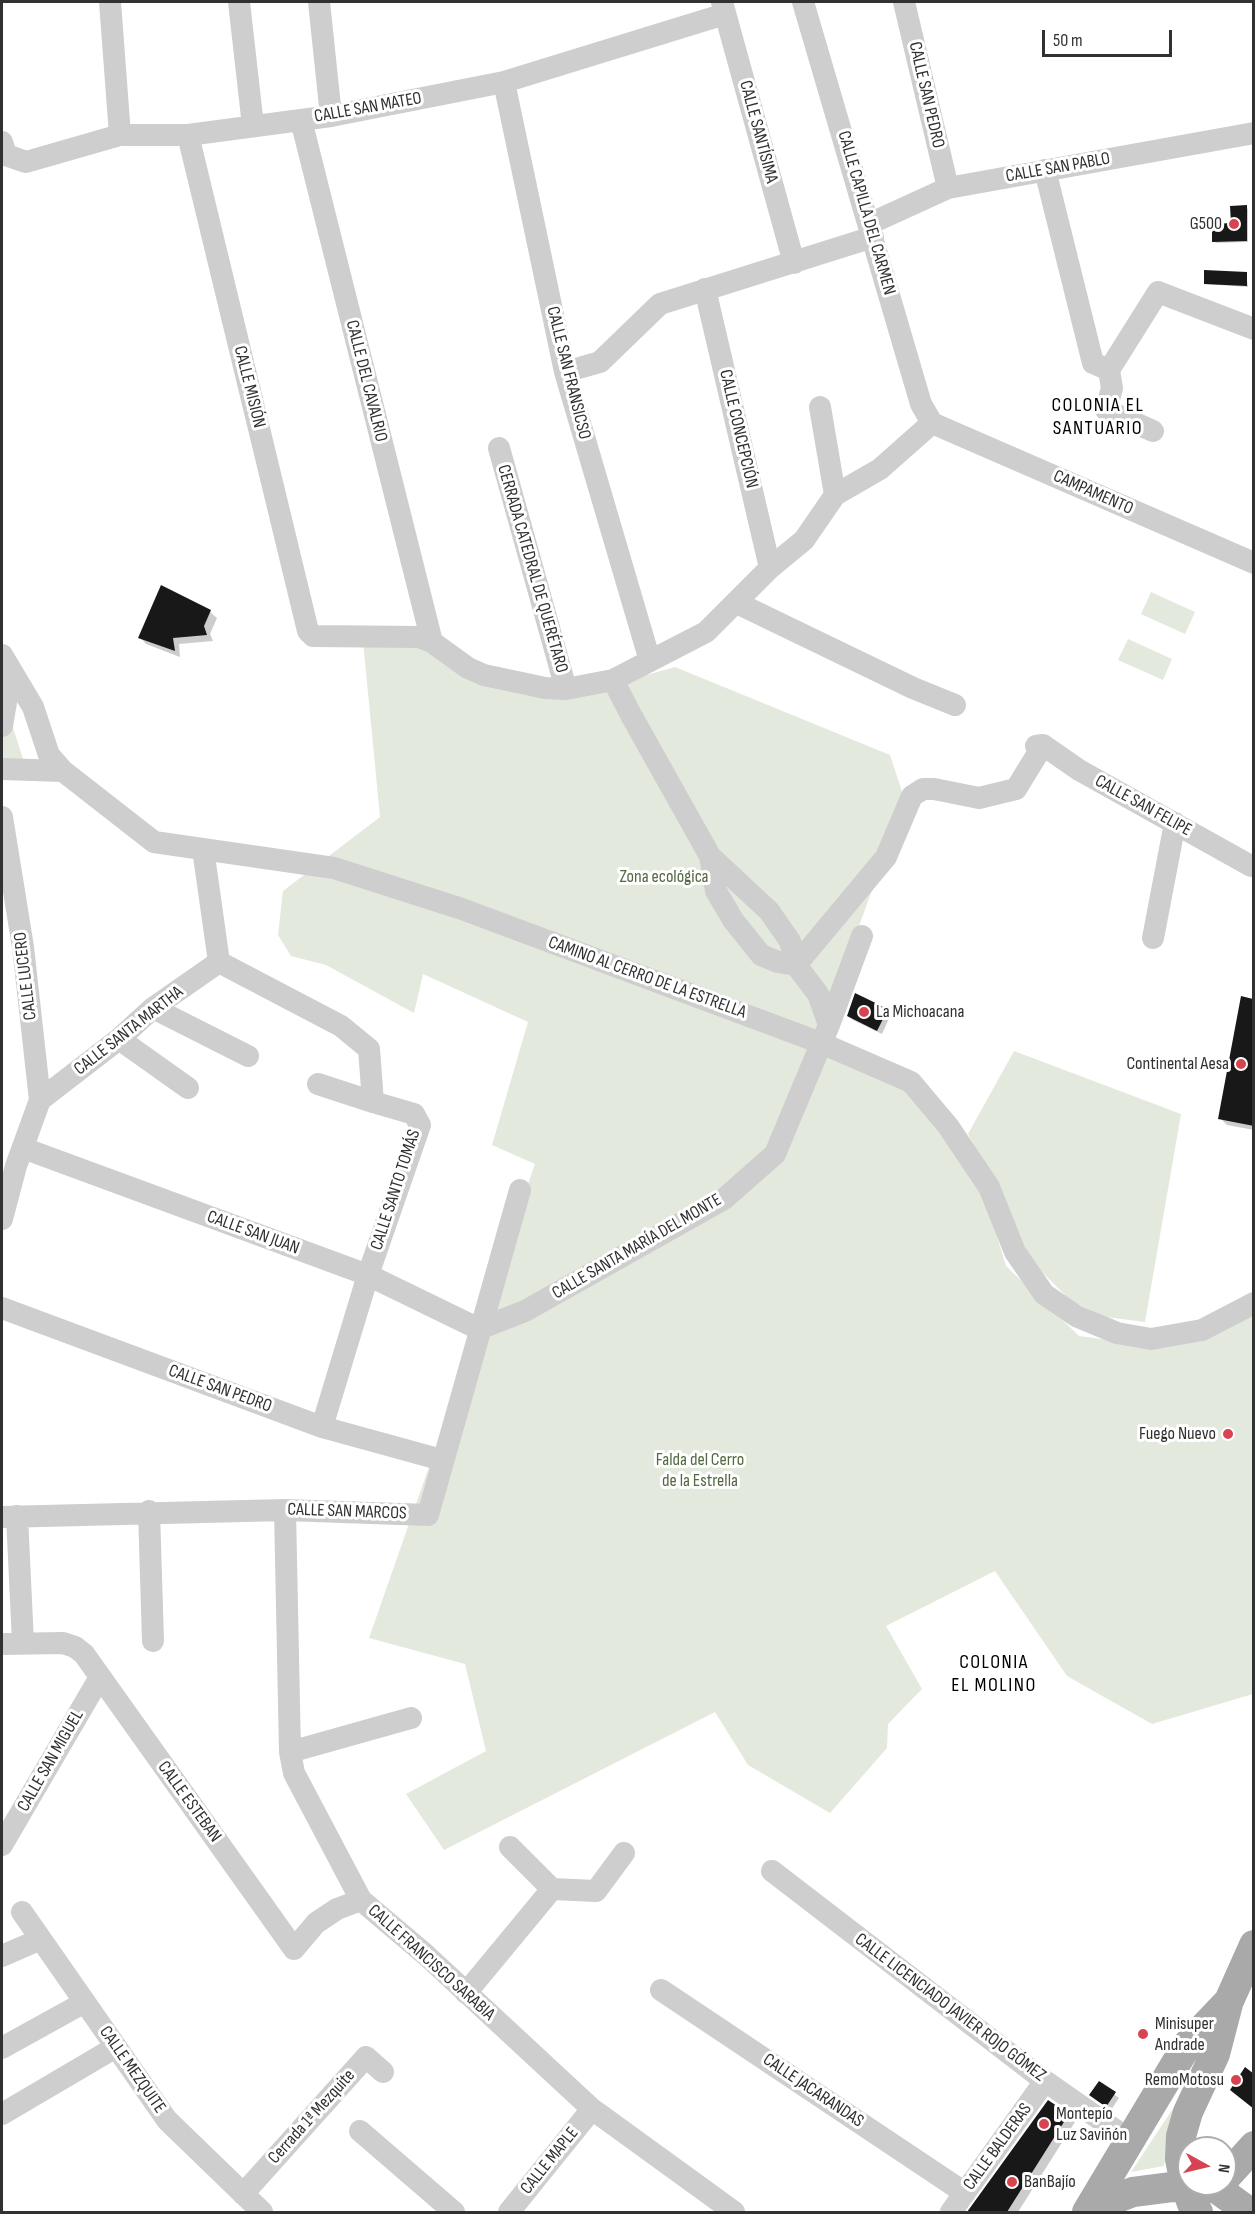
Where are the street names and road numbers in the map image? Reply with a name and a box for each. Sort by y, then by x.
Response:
street label: CALLE SAN PEDRO [903,40,949,150]
street label: CALLE SANTÍSIMA [734,78,782,186]
street label: CALLE SAN MATEO [313,88,423,128]
street label: CALLE CAPILLA DEL CARMEN [832,128,900,298]
street label: CALLE SAN PABLO [1004,148,1112,188]
street label: CALLE SAN FRANSICSO [541,304,595,442]
street label: CALLE DEL CAVALRIO [340,318,392,444]
street label: CALLE MISIÓN [228,344,270,430]
street label: CALLE CONCEPCIÓN [714,368,762,490]
street label: CERRADA CATEDRAL DE QUERÉTARO [492,462,572,676]
street label: CAMPAMENTO [1050,466,1136,520]
street label: CALLE SAN FELIPE [1091,771,1195,841]
street label: CALLE LUCERO [10,931,42,1021]
street label: CAMINO AL CERRO DE LA ESTRELLA [545,932,749,1024]
street label: CALLE SANTA MARTHA [70,982,188,1080]
street label: CALLE SANTO TOMÁS [366,1127,426,1253]
street label: CALLE SANTA MARÍA DEL MONTE [548,1190,726,1304]
street label: CALLE SAN JUAN [204,1206,302,1260]
street label: CALLE SAN PEDRO [165,1360,275,1418]
street label: CALLE SAN MARCOS [287,1499,407,1525]
street label: CALLE SAN MIGUEL [13,1706,89,1816]
street label: CALLE ESTEBAN [152,1757,226,1847]
street label: CALLE FRANCISCO SARABIA [363,1900,499,2026]
street label: CALLE LICENCIADO JAVIER ROJO GÓMEZ [850,1929,1050,2087]
street label: CALLE MEZQUITE [94,2022,170,2118]
street label: CALLE JACARANDAS [759,2049,867,2133]
street label: Cerrada 1ª Mezquite [264,2065,360,2169]
street label: CALLE BALDERAS [959,2099,1037,2195]
street label: CALLE MAPLE [516,2123,584,2199]

